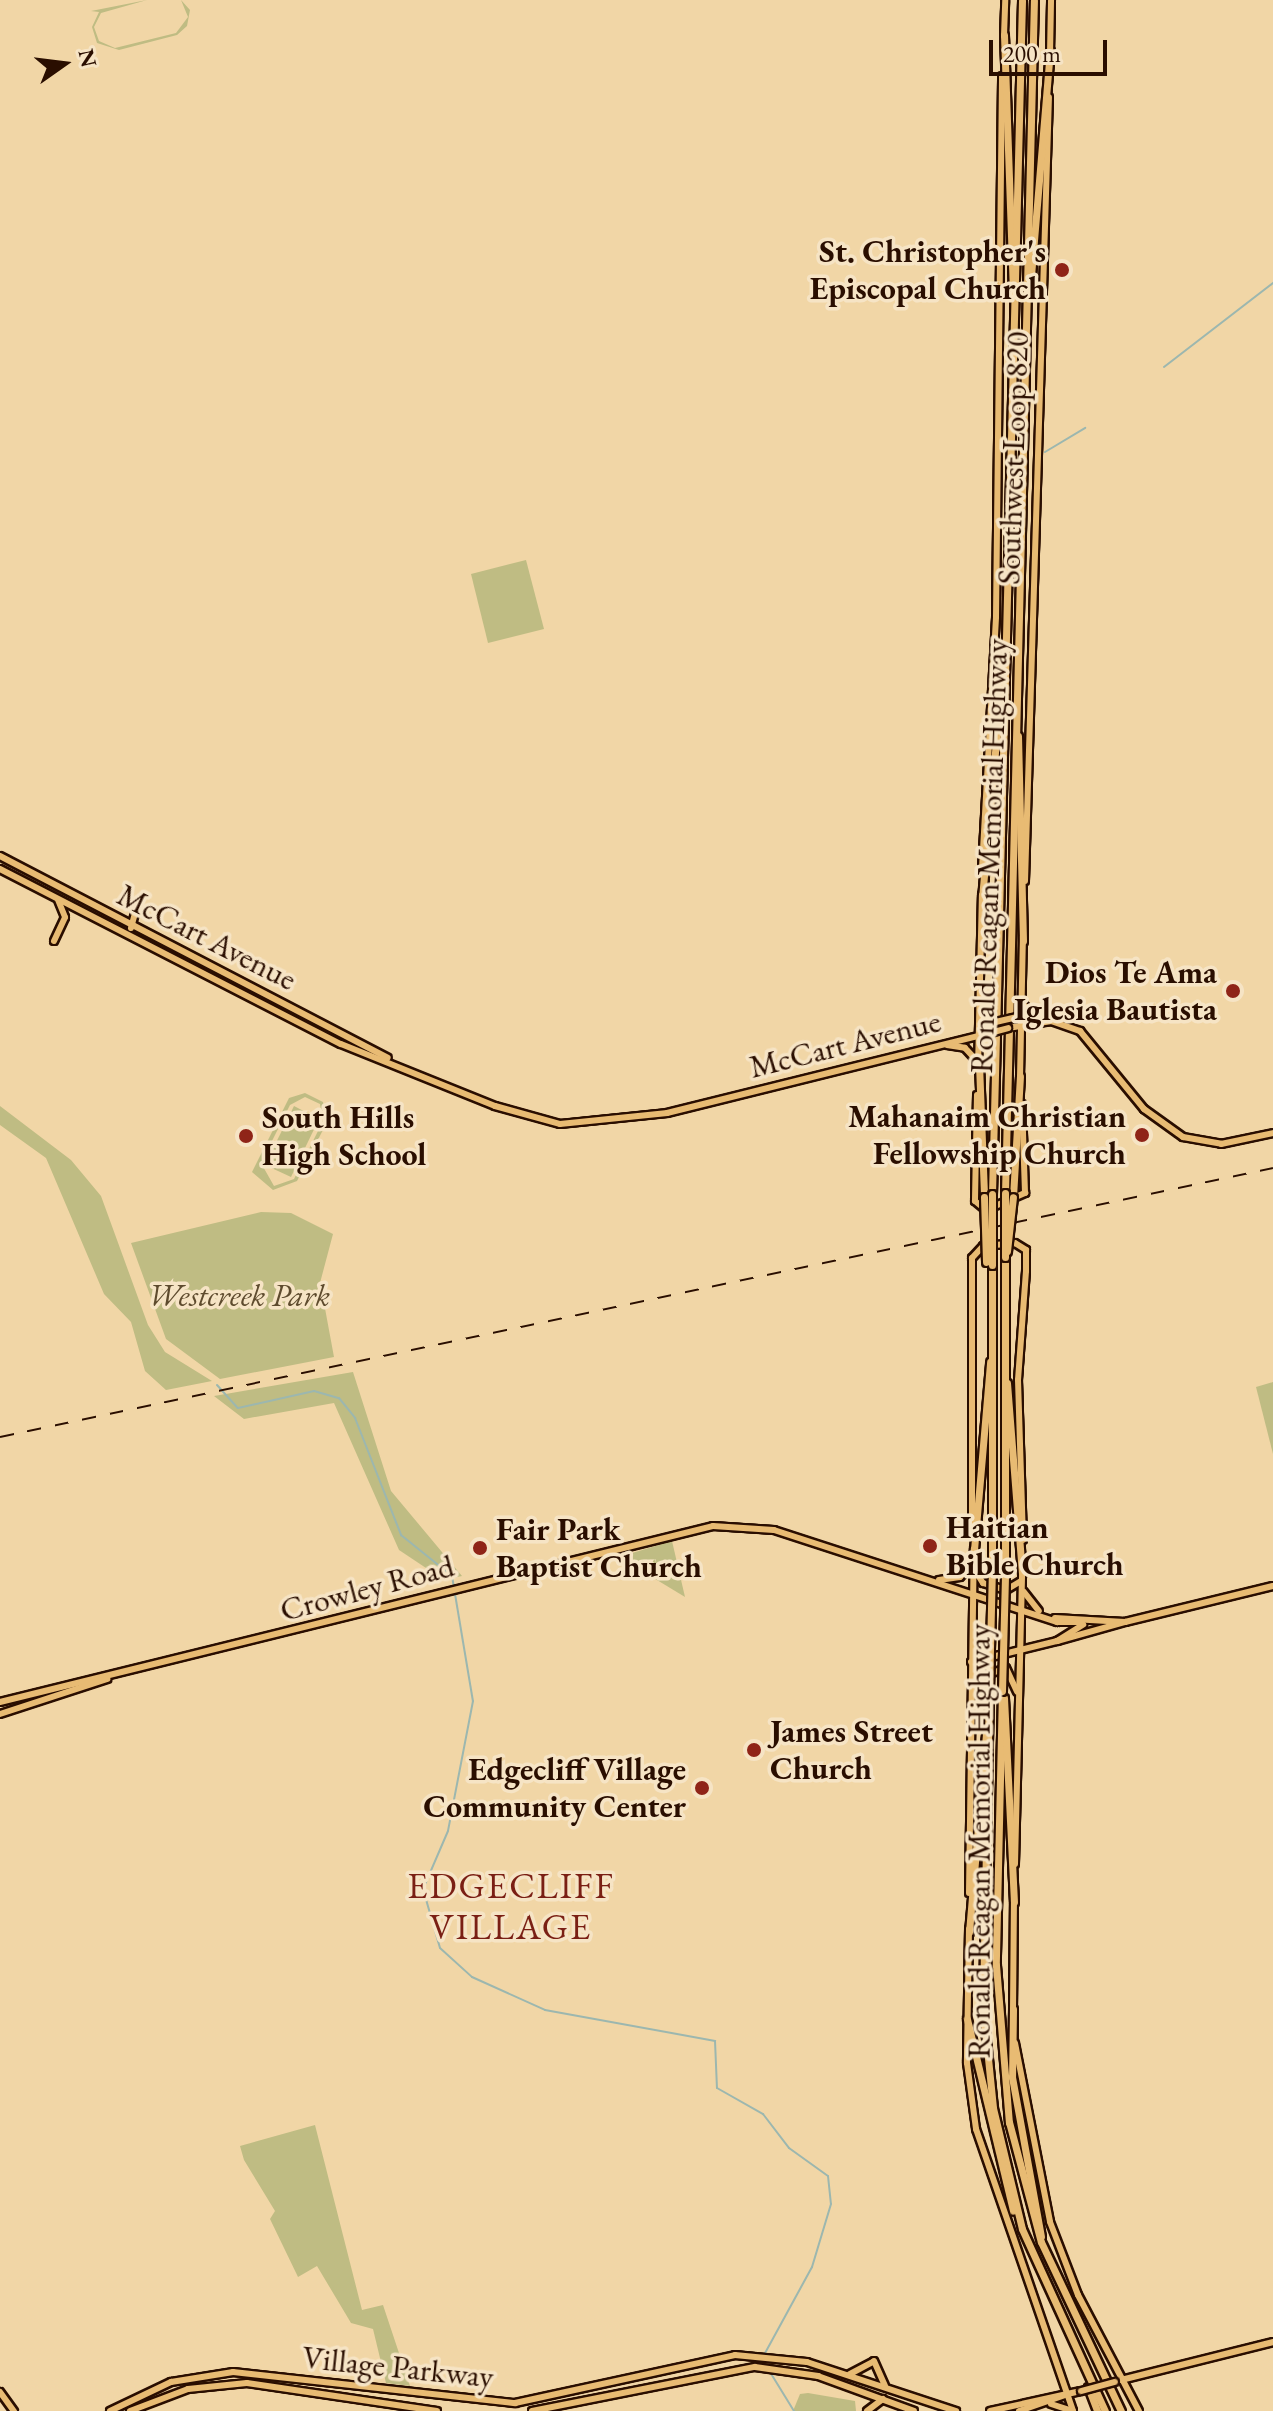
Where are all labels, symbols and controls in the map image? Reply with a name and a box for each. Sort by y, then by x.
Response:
north arrow [24,24,104,104]
scale bar [993,24,1111,74]
text: 200 m [1003,38,1061,69]
text: N [72,46,104,70]
place label: St. Christopher's Episcopal Church [810,233,1046,308]
marker: St. Christopher's Episcopal Church [1053,261,1071,279]
street label: Southwest Loop 820 [989,331,1037,585]
street label: Ronald Reagan Memorial Highway [962,638,1016,1074]
street label: McCart Avenue [111,875,303,999]
place label: Dios Te Ama Iglesia Bautista [1014,954,1217,1029]
marker: Dios Te Ama Iglesia Bautista [1224,982,1242,1000]
street label: McCart Avenue [745,1002,945,1086]
place label: Mahanaim Christian Fellowship Church [848,1098,1126,1173]
place label: South Hills High School [262,1099,426,1174]
marker: Mahanaim Christian Fellowship Church [1133,1126,1151,1144]
marker: South Hills High School [237,1127,255,1145]
park label: Westcreek Park [148,1276,330,1314]
place label: Haitian Bible Church [946,1509,1124,1584]
place label: Fair Park Baptist Church [496,1511,702,1586]
marker: Haitian Bible Church [921,1537,939,1555]
marker: Fair Park Baptist Church [471,1539,489,1557]
street label: Crowley Road [276,1546,458,1630]
street label: Ronald Reagan Memorial Highway [960,1624,998,2058]
place label: James Street Church [770,1713,933,1788]
marker: James Street Church [745,1741,763,1759]
place label: Edgecliff Village Community Center [423,1751,686,1826]
marker: Edgecliff Village Community Center [693,1779,711,1797]
district label: EDGECLIFF VILLAGE [407,1863,615,1948]
street label: Village Parkway [300,2338,496,2396]

